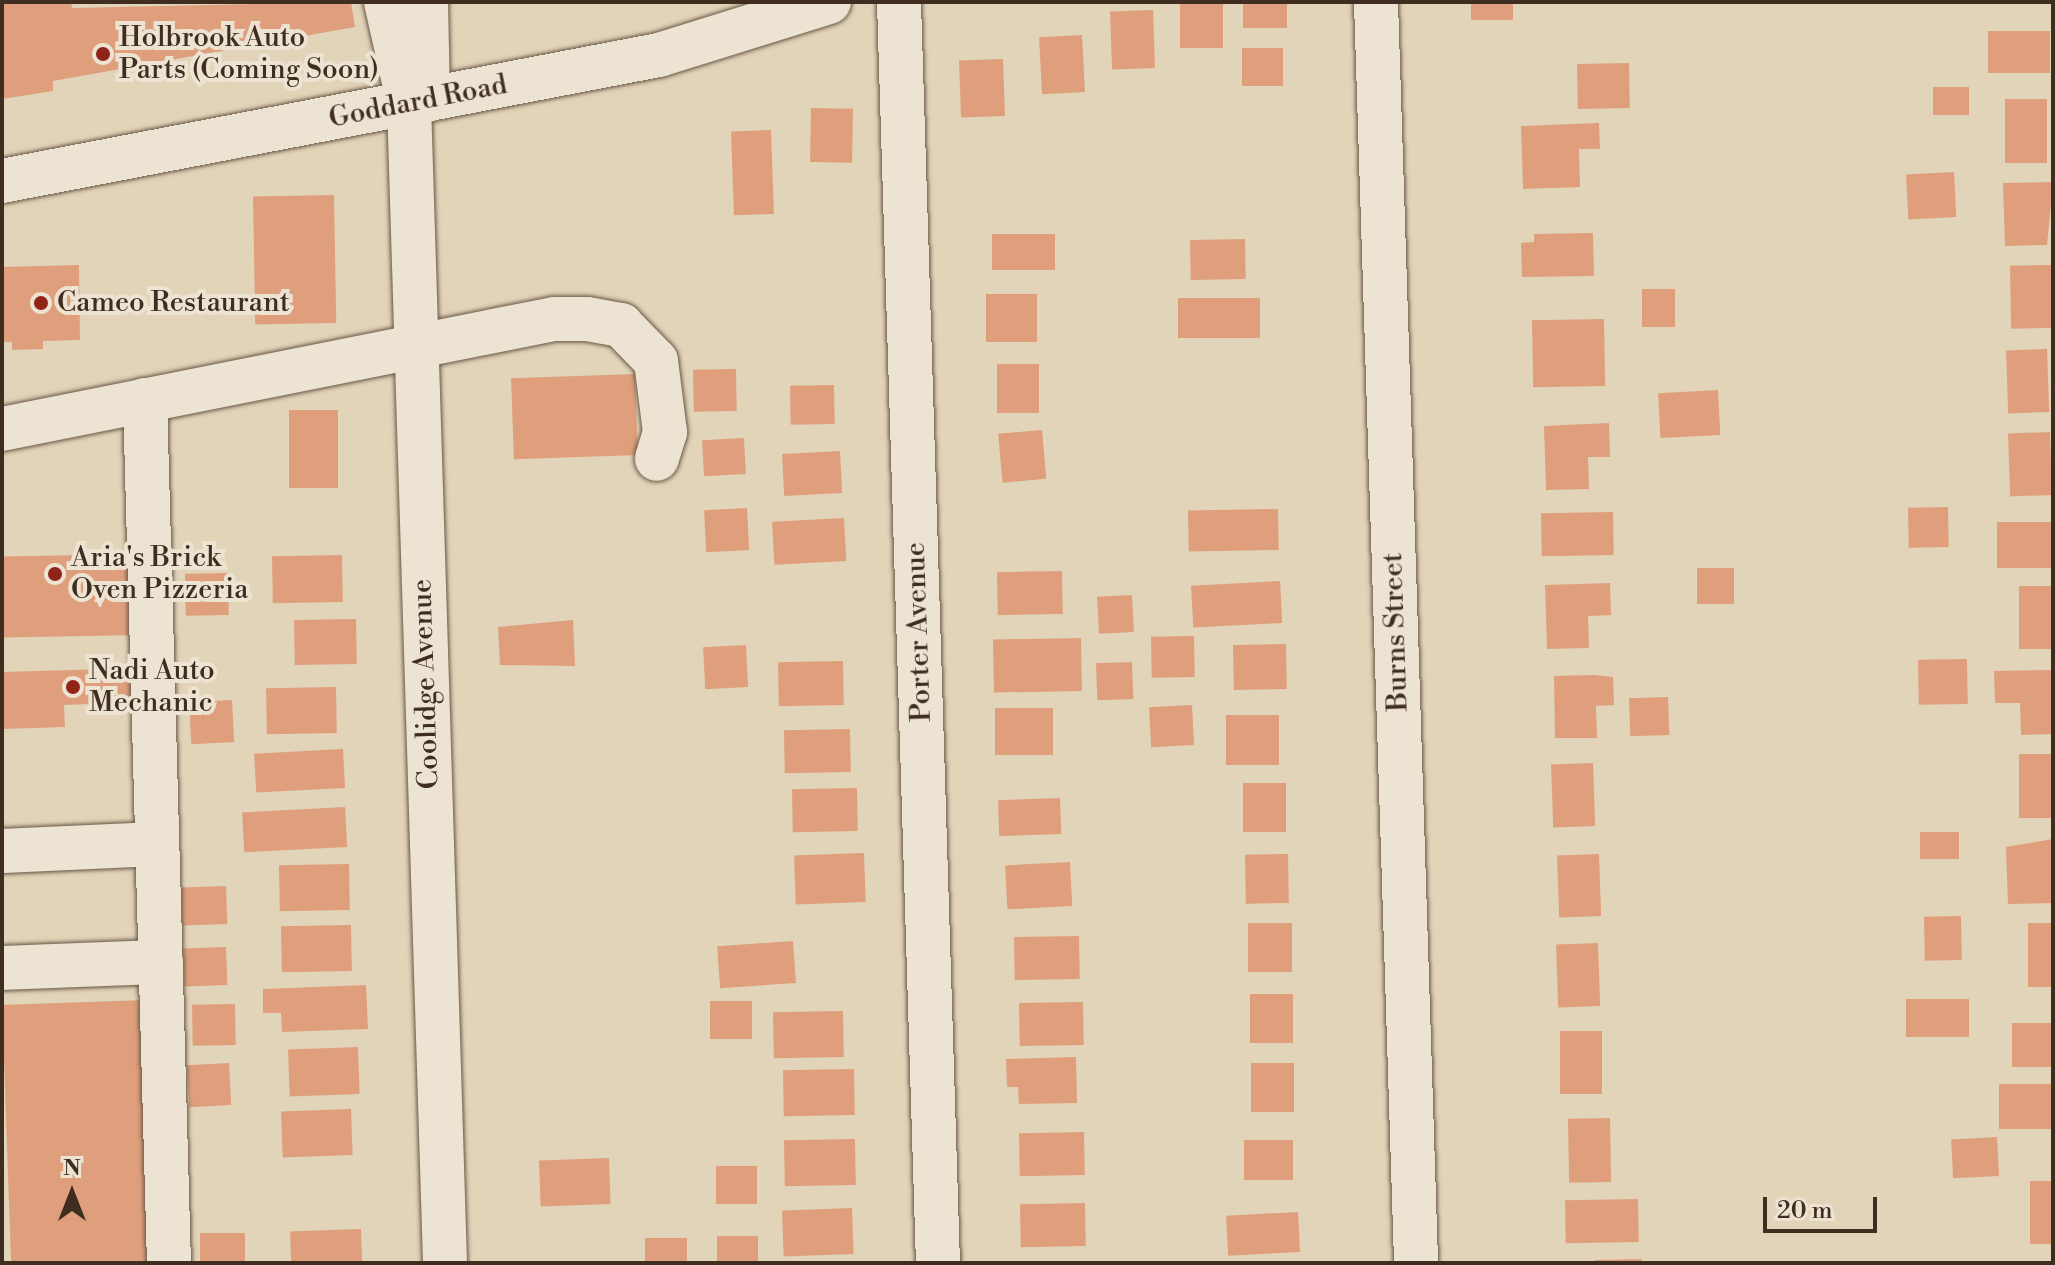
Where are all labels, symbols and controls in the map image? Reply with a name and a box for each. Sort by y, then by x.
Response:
place label: Holbrook Auto Parts (Coming Soon) [119,21,379,87]
marker: Holbrook Auto Parts (Coming Soon) [94,45,112,63]
street label: Goddard Road [326,68,510,136]
place label: Cameo Restaurant [57,286,290,320]
marker: Cameo Restaurant [32,294,50,312]
place label: Aria's Brick Oven Pizzeria [71,541,248,607]
street label: Porter Avenue [899,542,939,722]
street label: Burns Street [1376,552,1416,712]
marker: Aria's Brick Oven Pizzeria [46,565,64,583]
street label: Coolidge Avenue [406,578,446,790]
place label: Nadi Auto Mechanic [89,654,215,720]
marker: Nadi Auto Mechanic [64,678,82,696]
north arrow [32,1153,112,1233]
text: N [63,1155,81,1182]
scale bar [1767,1181,1881,1231]
text: 20 m [1777,1196,1833,1226]

